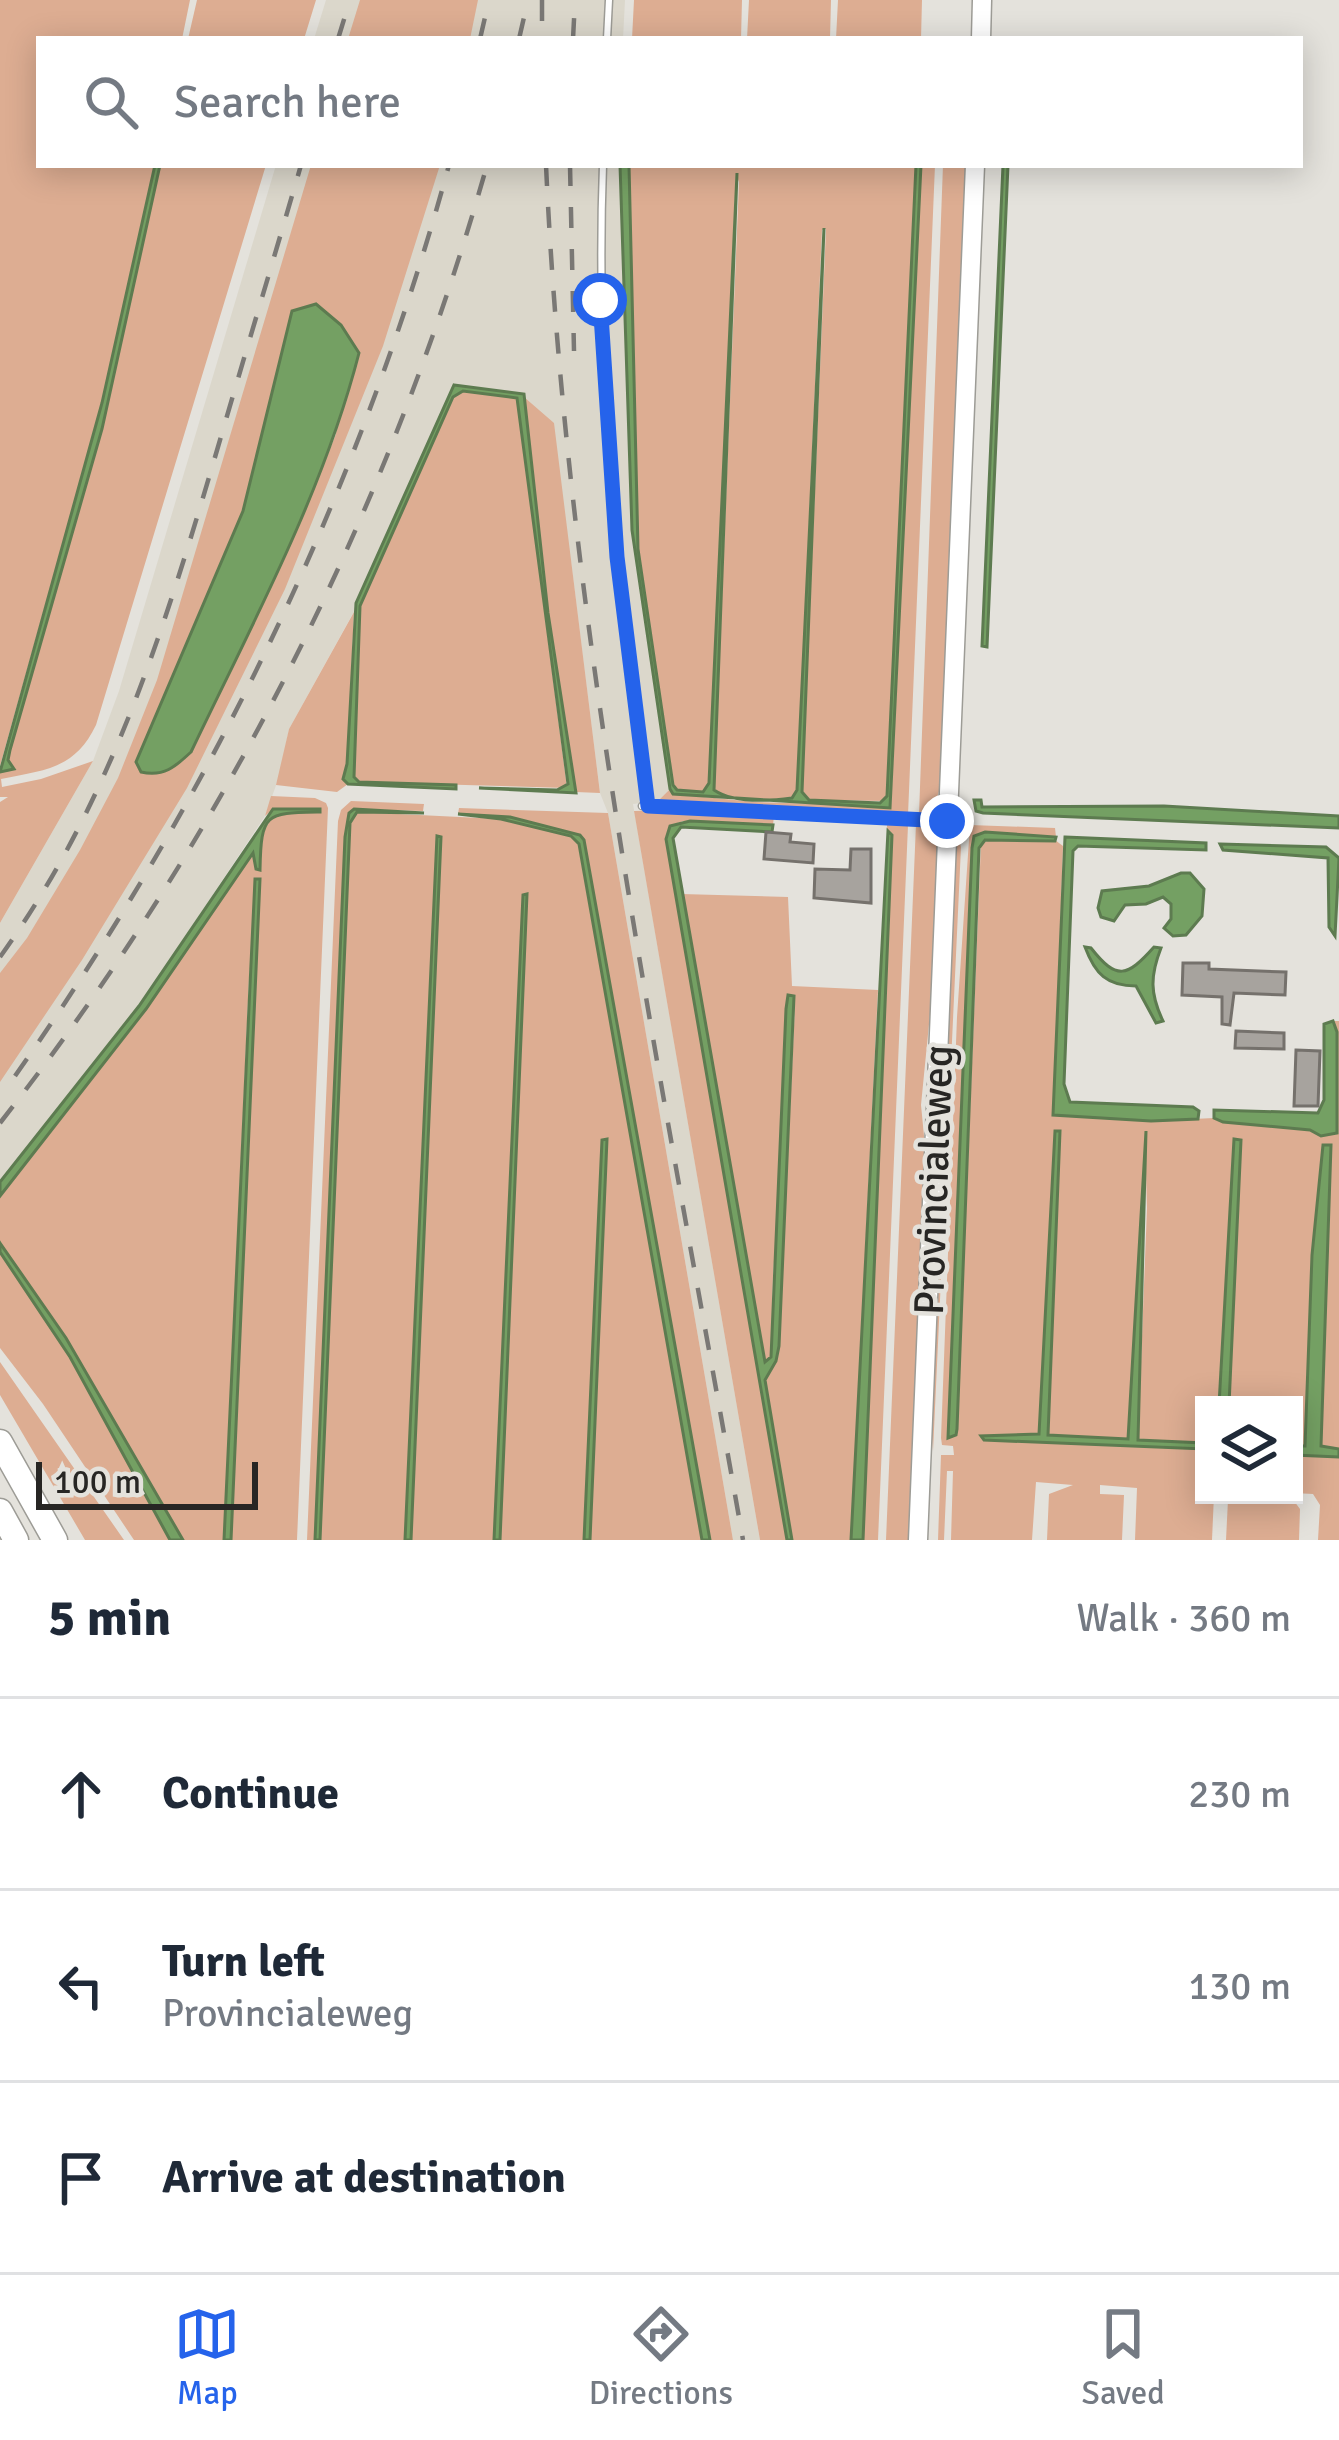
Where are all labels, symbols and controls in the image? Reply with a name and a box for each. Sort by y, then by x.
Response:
search box [36,36,1303,168]
icon: search [78,69,144,135]
text: Search here [174,75,401,130]
route start [573,273,627,327]
route end [920,794,974,848]
street label: Provincialeweg [904,1044,964,1316]
map controls [1195,1396,1303,1504]
button: layers [1195,1396,1303,1504]
scale bar [36,1456,258,1509]
text: 100 m [54,1462,141,1503]
text: 5 min [48,1587,171,1650]
text: Walk · 360 m [1077,1594,1291,1642]
icon: ahead [48,1761,114,1827]
text: Continue [162,1766,339,1821]
text: 230 m [1188,1770,1291,1818]
text: Turn left [162,1934,325,1989]
icon: left [48,1953,114,2019]
text: 130 m [1188,1962,1291,2010]
text: Provincialeweg [162,1989,413,2037]
icon: arrive [48,2145,114,2211]
text: Arrive at destination [162,2150,566,2205]
tab: Map [174,2301,240,2414]
tab: Directions [589,2301,733,2414]
tab: Saved [1082,2301,1165,2414]

